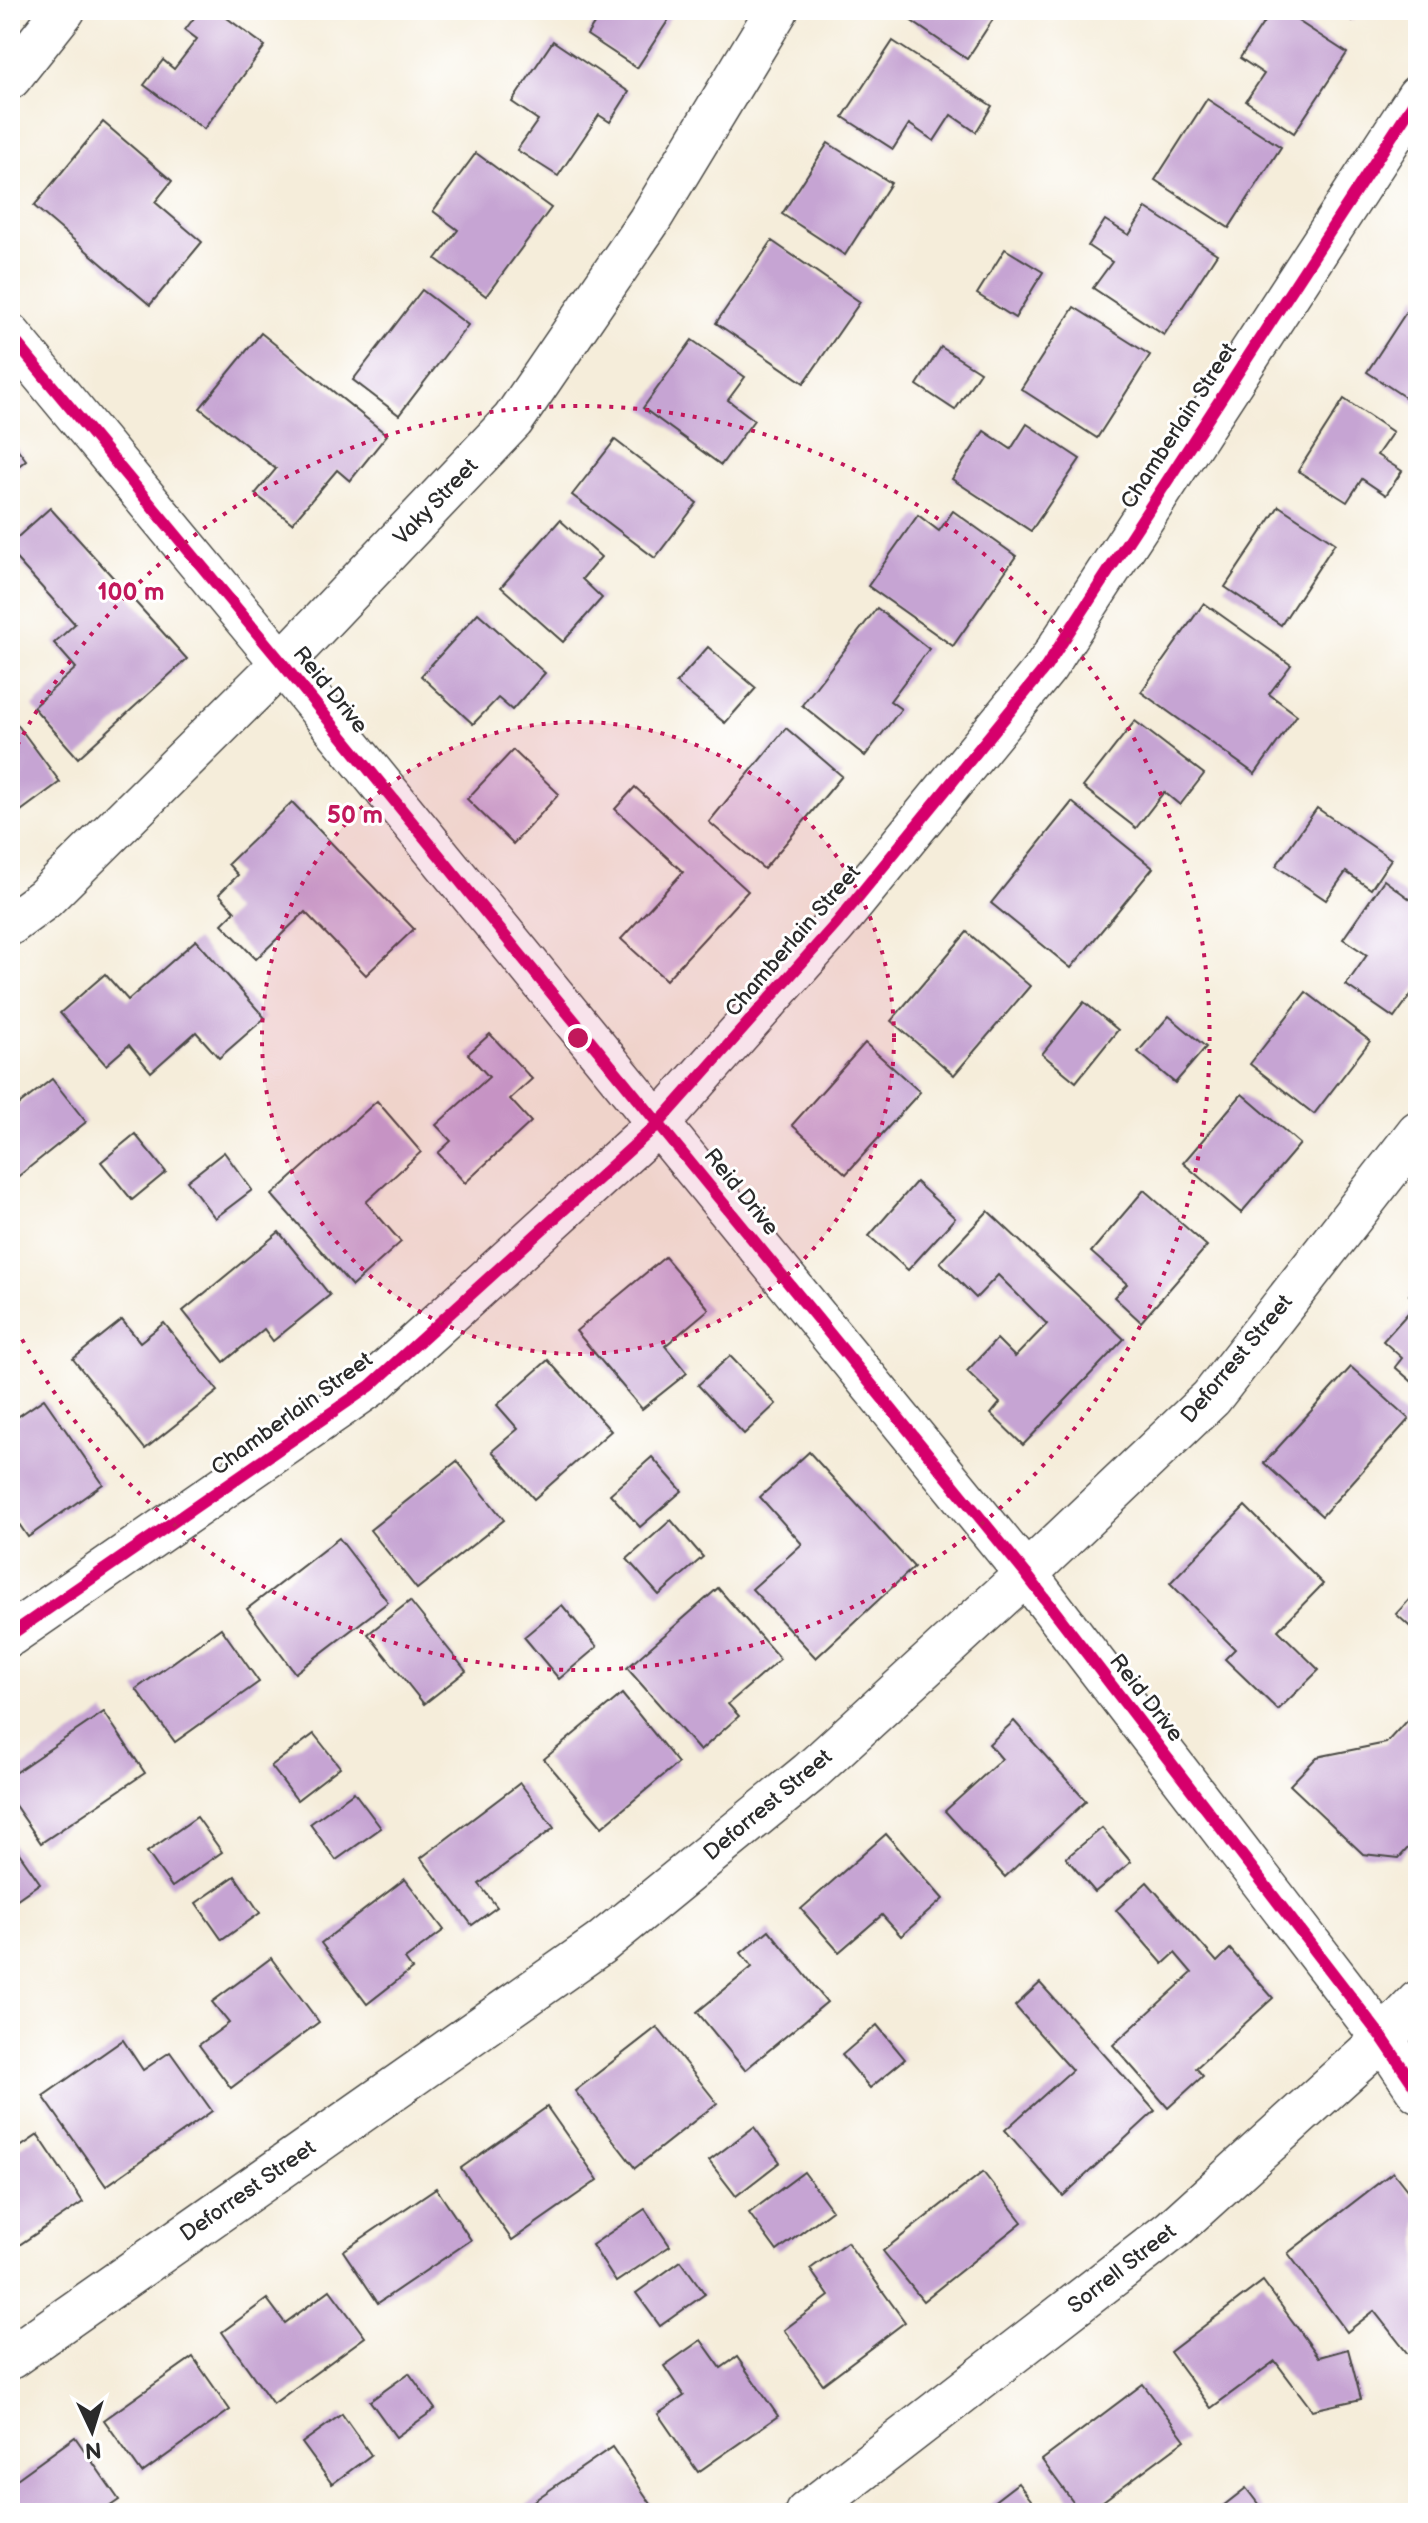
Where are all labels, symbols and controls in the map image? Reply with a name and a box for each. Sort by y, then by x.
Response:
street label: Chamberlain Street [1115,338,1243,514]
street label: Vaky Street [388,453,484,551]
text: 100 m [98,578,164,607]
street label: Reid Drive [287,641,373,739]
text: 50 m [327,801,383,830]
street label: Chamberlain Street [720,859,867,1023]
centre of rings [564,1024,592,1052]
street label: Reid Drive [698,1143,784,1241]
street label: Deforrest Street [1175,1289,1299,1429]
street label: Chamberlain Street [206,1346,378,1482]
street label: Reid Drive [1103,1649,1189,1747]
street label: Deforrest Street [698,1743,838,1867]
street label: Deforrest Street [175,2134,321,2248]
street label: Sorrell Street [1062,2218,1182,2320]
north arrow [52,2391,132,2471]
text: N [84,2435,102,2463]

